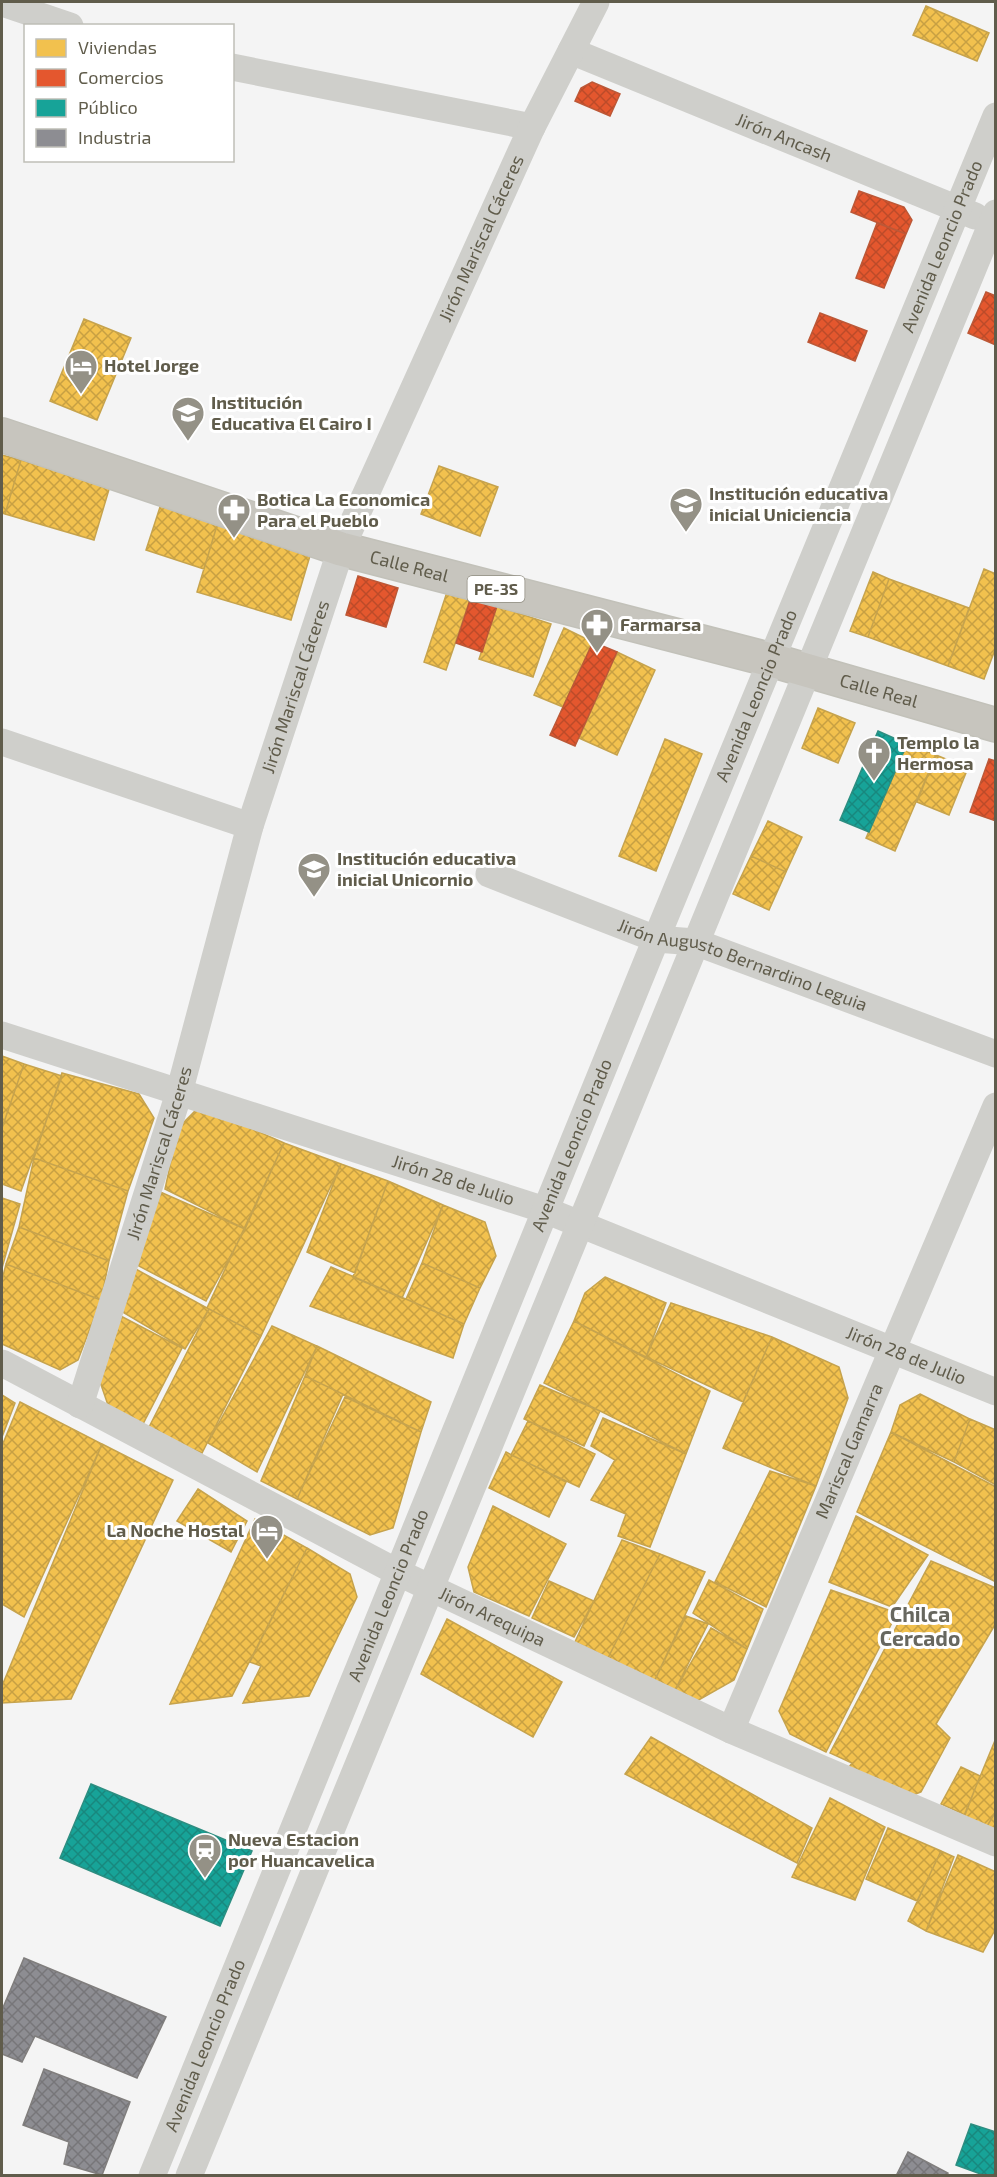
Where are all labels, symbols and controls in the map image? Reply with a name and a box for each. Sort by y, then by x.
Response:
legend [24,24,234,162]
text: Viviendas [78,36,157,58]
text: Comercios [78,66,164,88]
text: Público [78,96,138,118]
street label: Jirón Ancash [733,108,836,166]
text: Industria [78,126,151,148]
street label: Jirón Mariscal Cáceres [433,151,528,325]
street label: Avenida Leoncio Prado [896,157,987,336]
hotel icon: Hotel Jorge [63,348,99,395]
place label: Hotel Jorge [104,354,199,376]
place label: Institución Educativa El Cairo I [211,391,372,434]
school or university icon: Institución Educativa El Cairo I [170,395,206,442]
place label: Institución educativa inicial Uniciencia [709,482,888,525]
school or university icon: Institución educativa inicial Uniciencia [668,486,704,533]
place label: Botica La Economica Para el Pueblo [257,488,430,531]
pharmacy icon: Botica La Economica Para el Pueblo [216,492,252,539]
street label: Calle Real [368,545,452,586]
road number: PE-3S [468,576,524,602]
street label: Jirón Mariscal Cáceres [256,597,333,776]
street label: Avenida Leoncio Prado [710,606,801,785]
pharmacy icon: Farmarsa [579,607,615,654]
place label: Farmarsa [620,613,701,635]
street label: Calle Real [837,668,921,712]
place label: Templo la Hermosa [897,731,979,774]
church icon: Templo la Hermosa [856,735,892,782]
place label: Institución educativa inicial Unicornio [337,847,516,890]
school or university icon: Institución educativa inicial Unicornio [296,851,332,898]
street label: Jirón Augusto Bernardino Leguia [615,913,871,1015]
street label: Avenida Leoncio Prado [526,1055,616,1234]
street label: Jirón Mariscal Cáceres [121,1064,196,1243]
street label: Jirón 28 de Julio [389,1149,517,1209]
street label: Jirón 28 de Julio [843,1321,970,1389]
street label: Mariscal Gamarra [810,1380,887,1522]
street label: Avenida Leoncio Prado [343,1505,433,1685]
hotel icon: La Noche Hostal [249,1513,285,1560]
place label: La Noche Hostal [106,1519,244,1541]
street label: Jirón Arequipa [436,1581,549,1651]
district label: Chilca Cercado [880,1601,960,1650]
place label: Nueva Estacion por Huancavelica [228,1828,375,1871]
station icon: Nueva Estacion por Huancavelica [187,1832,223,1879]
street label: Avenida Leoncio Prado [159,1955,249,2135]

